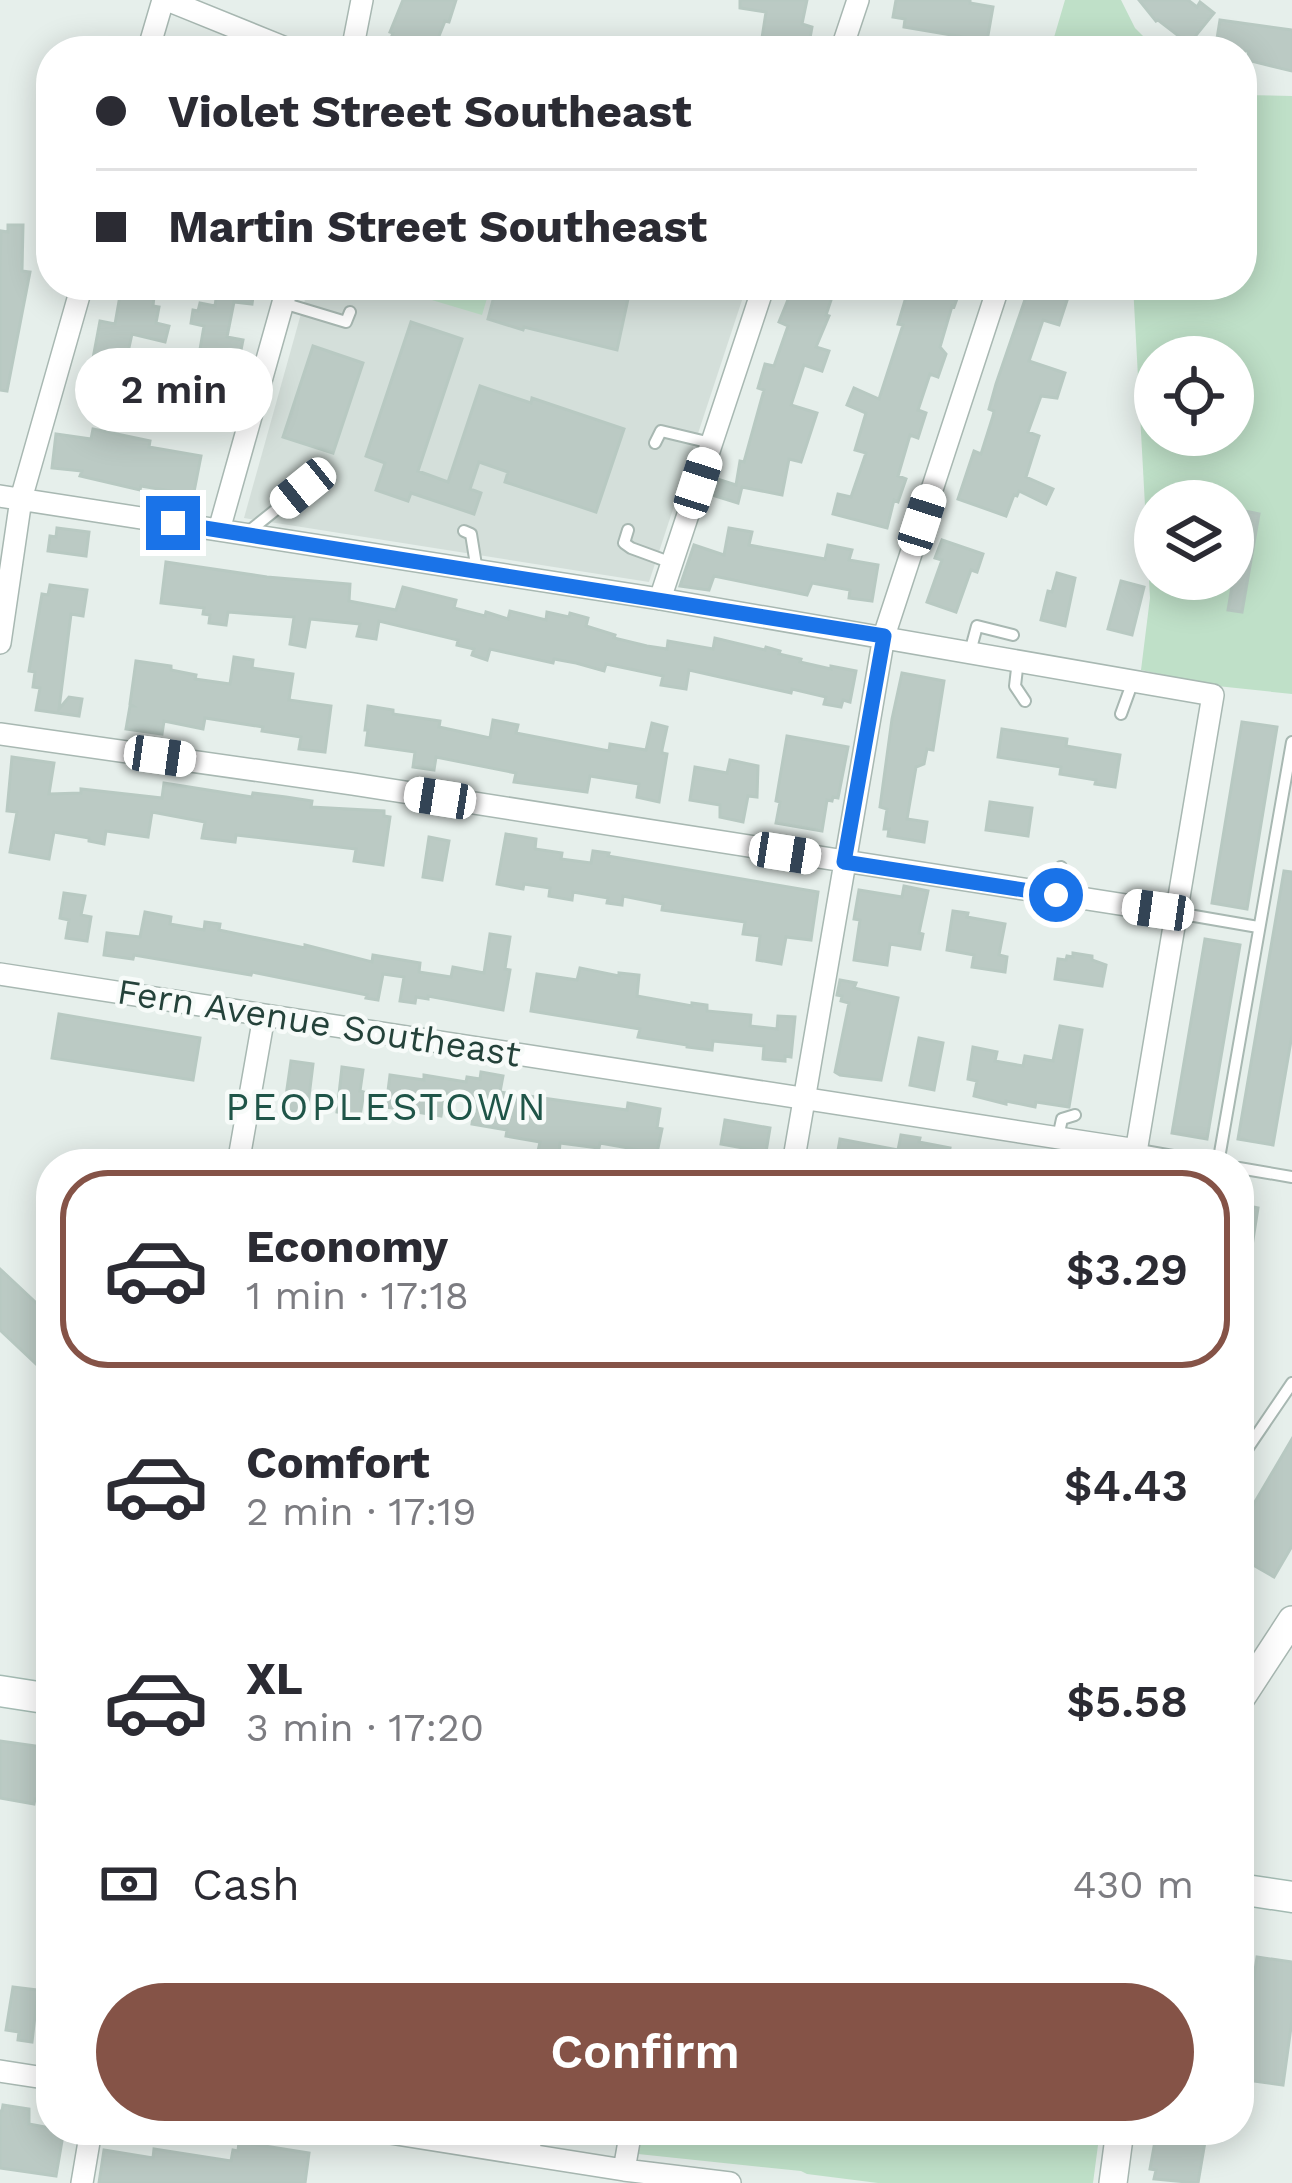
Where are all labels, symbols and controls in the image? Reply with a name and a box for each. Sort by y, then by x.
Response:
text: Violet Street Southeast [168,85,692,138]
text: Martin Street Southeast [168,200,707,253]
map controls [1134,336,1254,600]
button: locate [1134,336,1254,456]
callout: 2 min [74,349,272,433]
text: 2 min [121,367,227,412]
car [670,443,726,523]
car [264,451,342,525]
car [894,480,950,560]
button: layers [1134,480,1254,600]
route end [146,496,200,550]
car [122,733,198,779]
car [402,775,478,821]
car [747,830,823,876]
route start [1029,868,1083,922]
car [1120,887,1196,933]
street label: Fern Avenue Southeast [114,970,524,1076]
district label: PEOPLESTOWN [225,1084,549,1129]
icon: car [102,1215,210,1323]
text: Economy [246,1220,448,1273]
text: $3.29 [1066,1243,1188,1296]
text: 1 min · 17:18 [246,1273,469,1318]
icon: car [102,1431,210,1539]
text: Comfort [246,1436,430,1489]
text: $4.43 [1064,1459,1188,1512]
text: 2 min · 17:19 [246,1489,476,1534]
icon: car [102,1647,210,1755]
text: XL [246,1652,303,1705]
text: $5.58 [1066,1675,1188,1728]
text: 3 min · 17:20 [246,1705,484,1750]
icon: cash [96,1851,162,1917]
text: Cash [192,1858,300,1911]
text: 430 m [1073,1862,1194,1907]
button: Confirm [96,1983,1194,2121]

